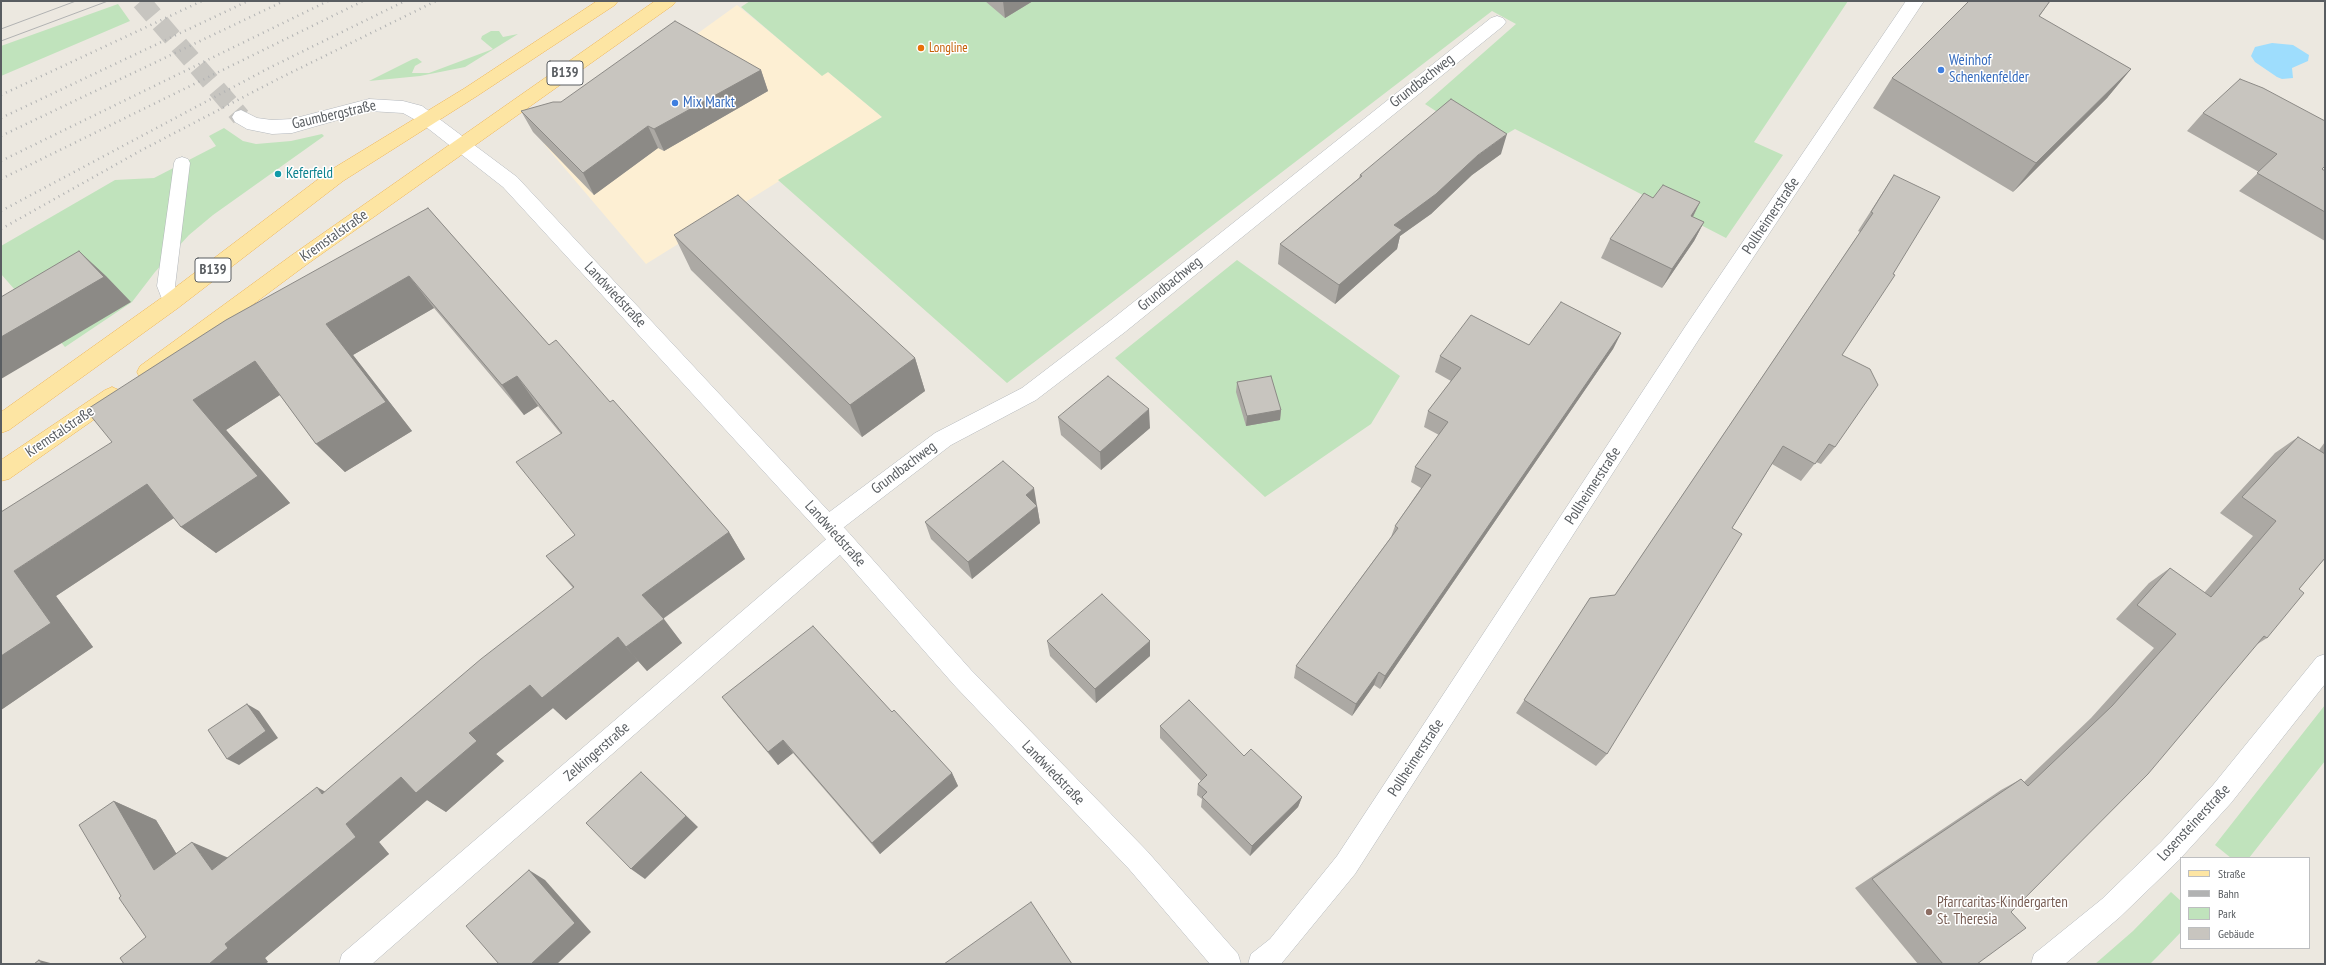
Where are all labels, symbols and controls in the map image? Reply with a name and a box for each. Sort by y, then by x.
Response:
place label: Longline [929,40,968,56]
marker: Longline [916,43,926,53]
street label: Grundbachweg [1386,50,1458,112]
place label: Weinhof Schenkenfelder [1949,52,2029,87]
road number: B139 [547,61,583,85]
marker: Weinhof Schenkenfelder [1936,65,1946,75]
place label: Mix Markt [683,94,735,112]
street label: Gaumbergstraße [290,97,378,133]
marker: Mix Markt [670,98,680,108]
place label: Keferfeld [286,165,333,183]
marker: Keferfeld [273,169,283,179]
street label: Pollheimerstraße [1739,174,1803,258]
street label: Kremstalstraße [297,206,371,266]
street label: Grundbachweg [1134,253,1206,315]
road number: B139 [195,258,231,282]
street label: Landwiedstraße [580,259,650,331]
street label: Kremstalstraße [22,403,98,461]
street label: Grundbachweg [868,438,940,498]
street label: Pollheimerstraße [1561,444,1625,528]
street label: Landwiedstraße [801,497,869,571]
street label: Pollheimerstraße [1384,716,1448,800]
street label: Zelkingerstraße [561,719,633,785]
street label: Landwiedstraße [1018,737,1088,809]
street label: Losensteinerstraße [2154,781,2234,865]
legend [2180,857,2310,949]
text: Straße [2218,866,2245,881]
text: Bahn [2218,886,2239,901]
place label: Pfarrcaritas-Kindergarten St. Theresia [1937,894,2068,929]
text: Park [2218,906,2236,921]
marker: Pfarrcaritas-Kindergarten St. Theresia [1924,907,1934,917]
text: Gebäude [2218,926,2254,941]

